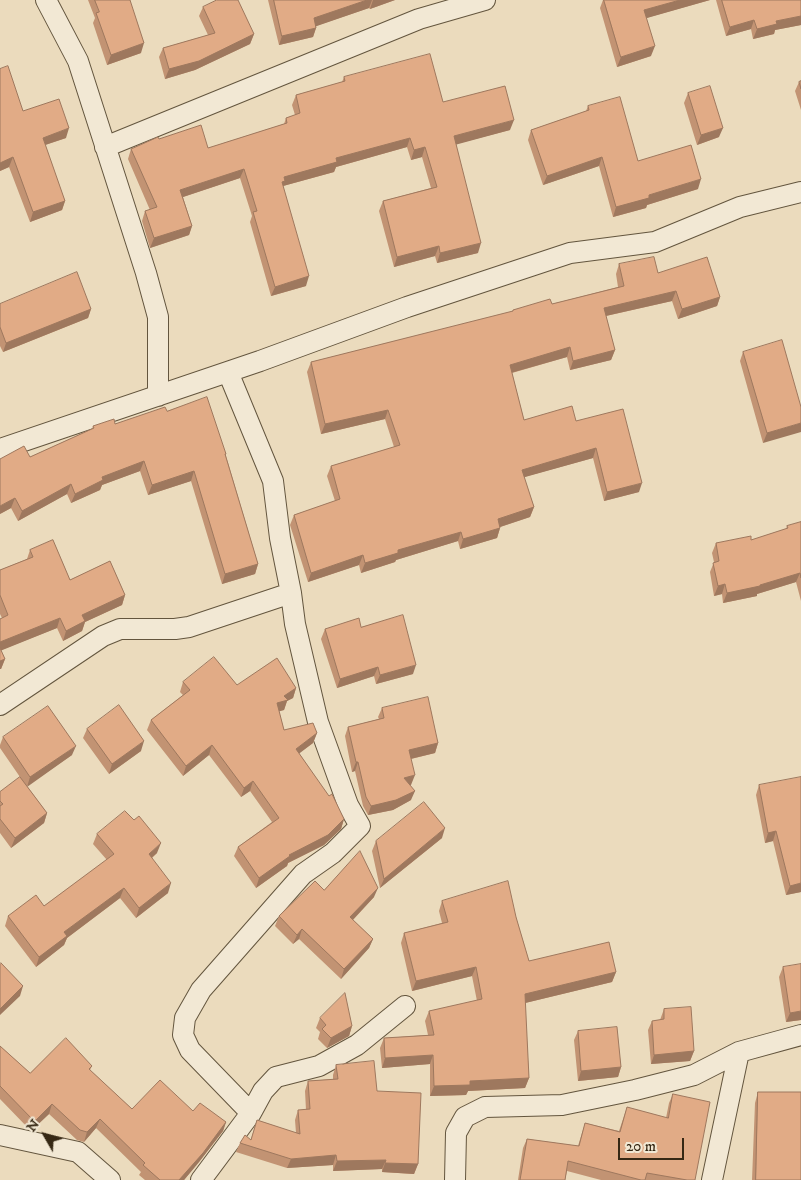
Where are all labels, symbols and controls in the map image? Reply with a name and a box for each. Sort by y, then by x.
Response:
north arrow [20,1110,70,1160]
text: N [23,1116,44,1136]
scale bar [621,1128,687,1160]
text: 20 m [626,1137,656,1156]

